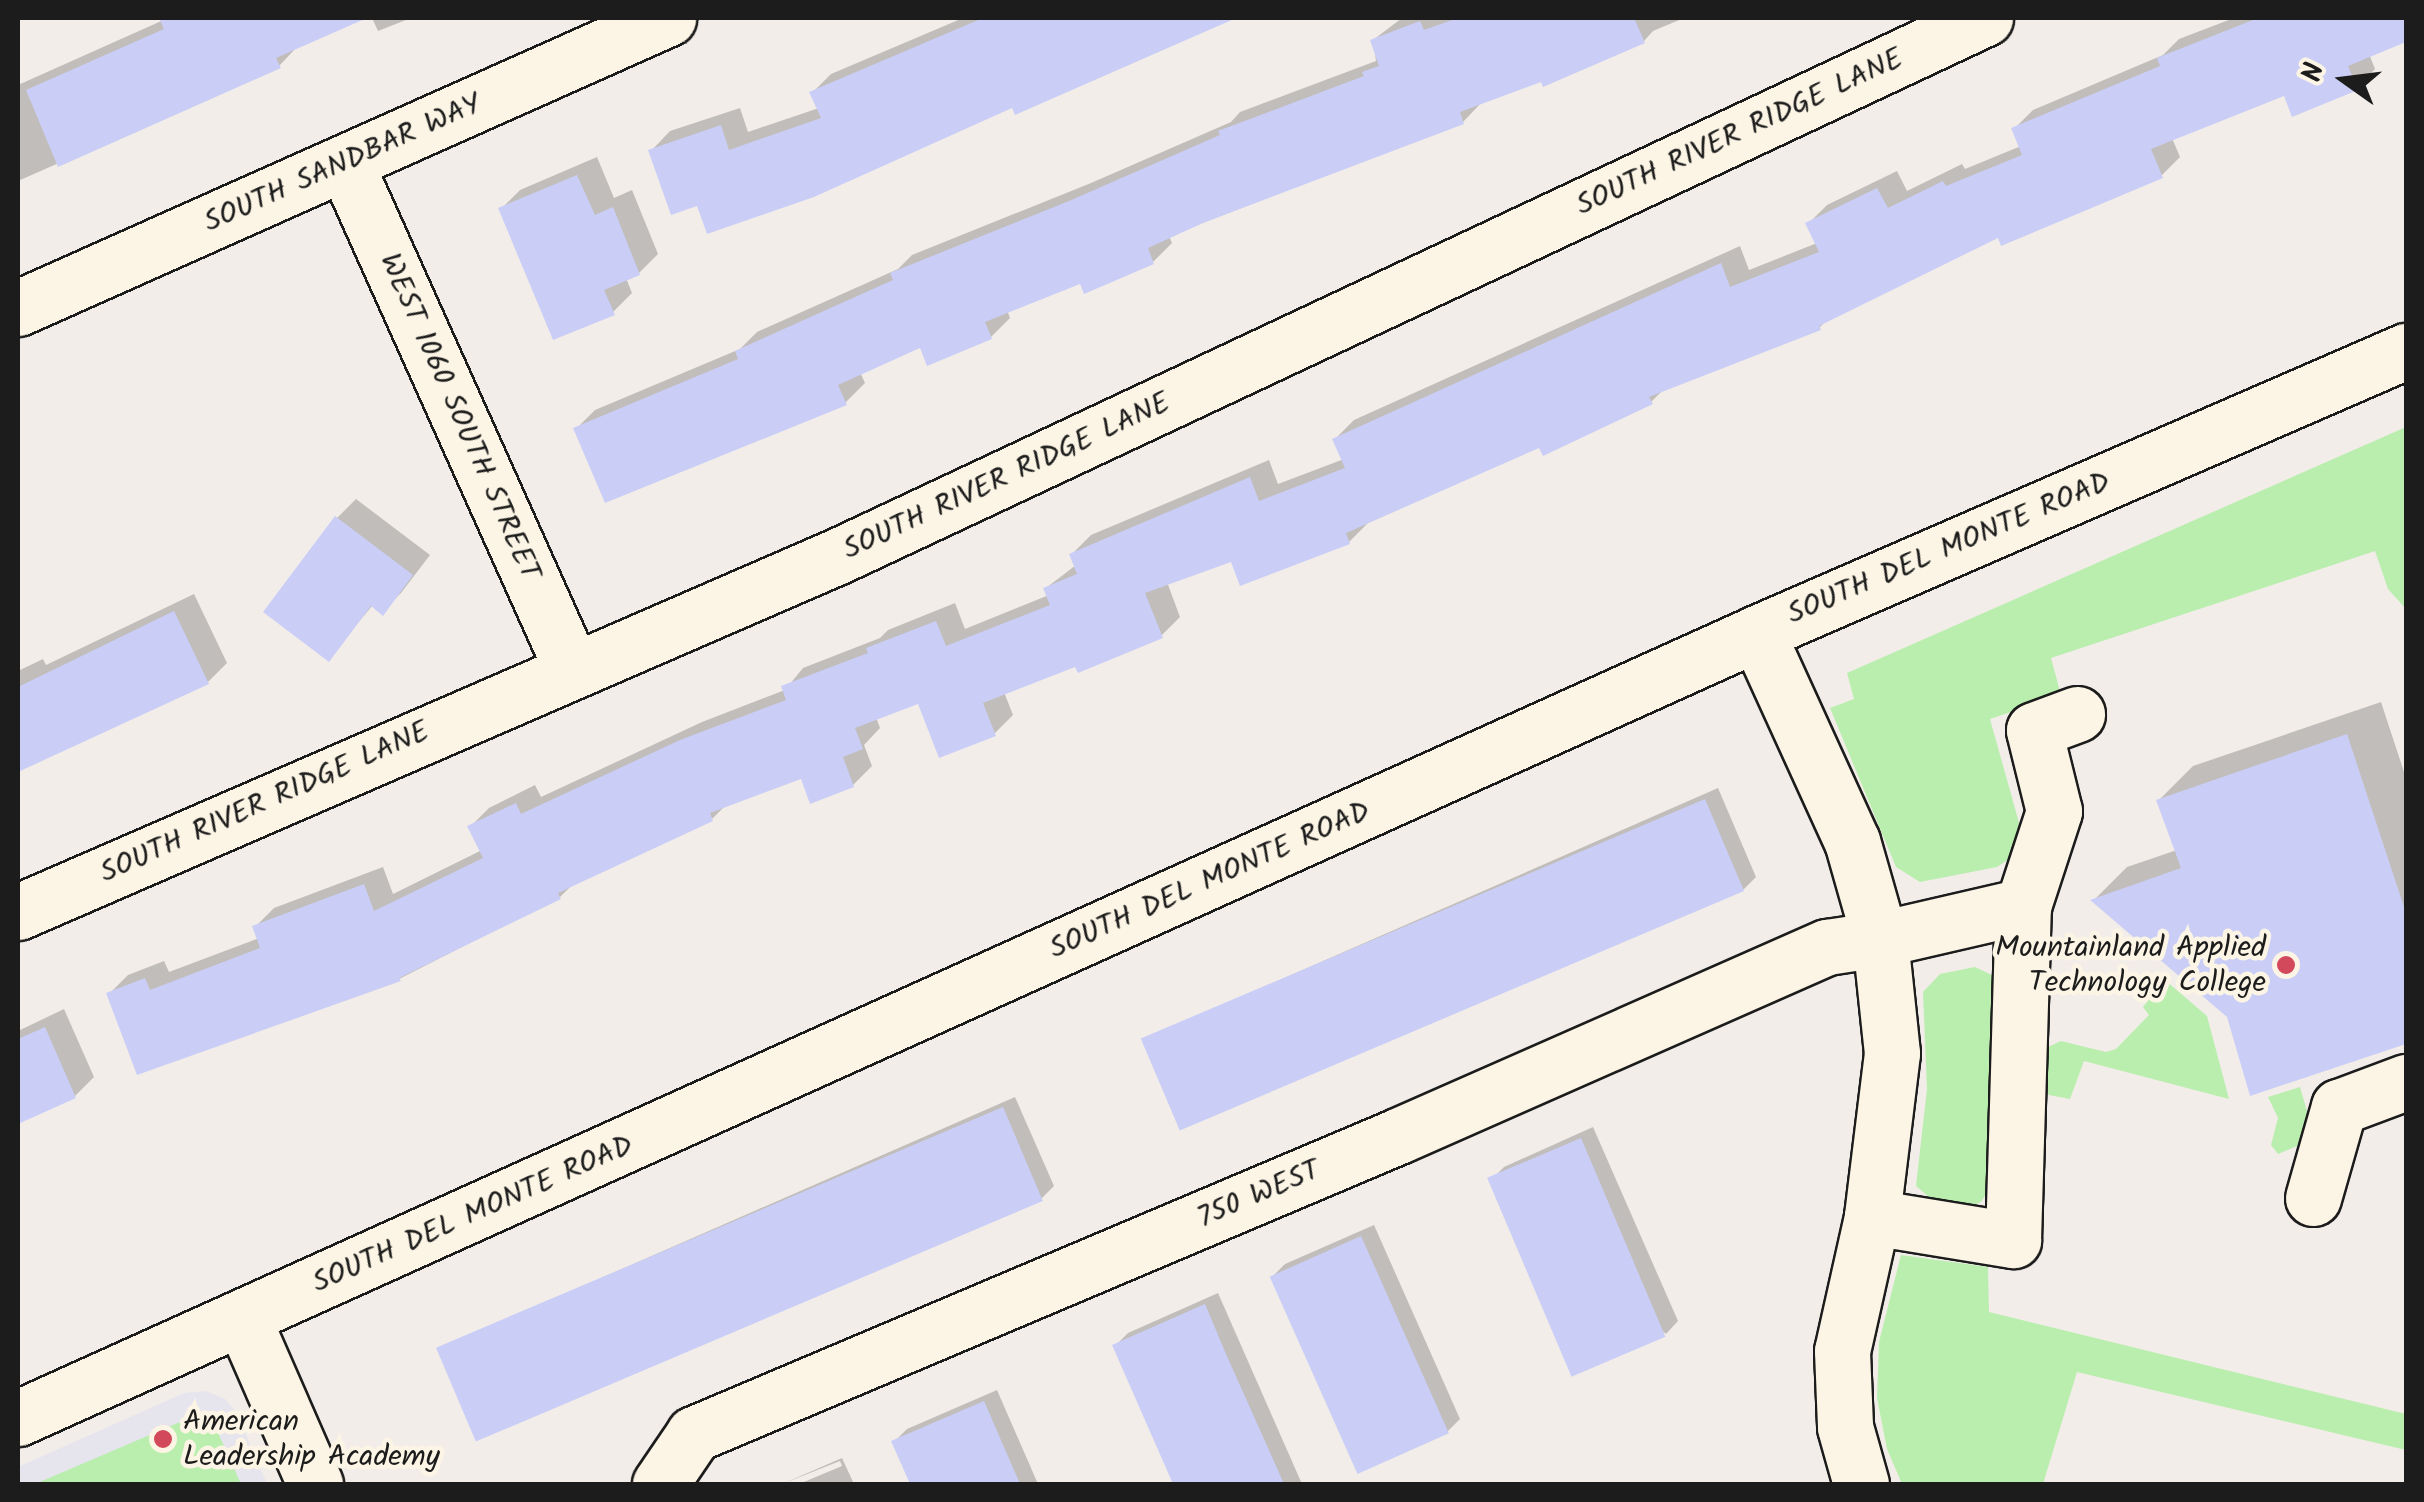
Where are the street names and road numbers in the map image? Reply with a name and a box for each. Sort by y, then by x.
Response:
street label: SOUTH RIVER RIDGE LANE [1571,41,1909,225]
street label: SOUTH SANDBAR WAY [199,87,487,241]
street label: WEST 1060 SOUTH STREET [371,248,547,586]
street label: SOUTH RIVER RIDGE LANE [838,385,1176,569]
street label: SOUTH DEL MONTE ROAD [1782,465,2116,633]
street label: SOUTH RIVER RIDGE LANE [95,714,435,892]
street label: SOUTH DEL MONTE ROAD [1044,794,1376,968]
street label: SOUTH DEL MONTE ROAD [307,1128,639,1302]
street label: 750 WEST [1192,1153,1326,1237]

